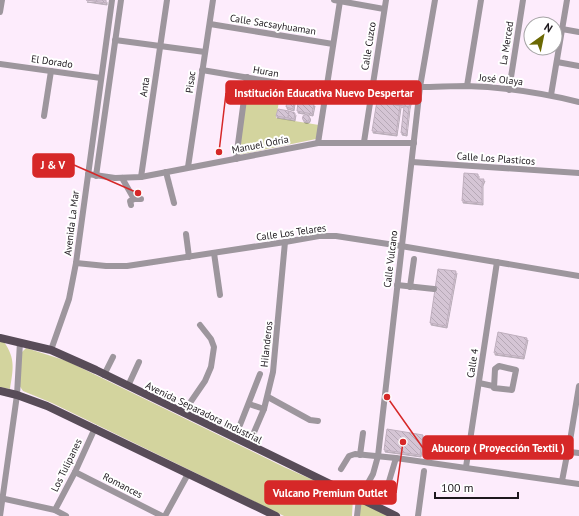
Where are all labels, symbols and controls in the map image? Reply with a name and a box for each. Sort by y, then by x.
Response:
street label: Calle Sacsayhuaman [229,11,317,38]
north arrow [523,16,563,56]
street label: La Merced [497,20,516,66]
text: N [542,20,555,35]
street label: Calle Cuzco [358,21,379,71]
street label: El Dorado [30,52,74,71]
street label: Huran [252,63,280,80]
street label: Pisac [183,70,199,94]
street label: José Olaya [477,71,524,88]
street label: Anta [137,76,152,98]
callout: Institución Educativa Nuevo Despertar [226,81,421,104]
text: Institución Educativa Nuevo Despertar [234,86,414,100]
street label: Manuel Odría [231,133,290,156]
street label: Calle Los Plasticos [456,149,536,168]
callout: J & V [33,154,74,177]
text: J & V [40,158,66,172]
street label: Avenida La Mar [61,189,82,256]
street label: Calle Los Telares [255,221,327,244]
street label: Calle Vulcano [381,230,400,288]
street label: Hilanderos [258,320,275,368]
street label: Calle 4 [464,347,481,379]
street label: Avenida Separadora Industrial [143,379,264,446]
callout: Abucorp ( Proyección Textil ) [423,436,573,459]
street label: Los Tulipanes [48,437,85,494]
text: Abucorp ( Proyección Textil ) [431,441,565,455]
street label: Romances [101,470,145,501]
scale bar [435,474,518,500]
text: 100 m [441,480,474,495]
callout: Vulcano Premium Outlet [265,481,396,504]
text: Vulcano Premium Outlet [272,486,387,500]

